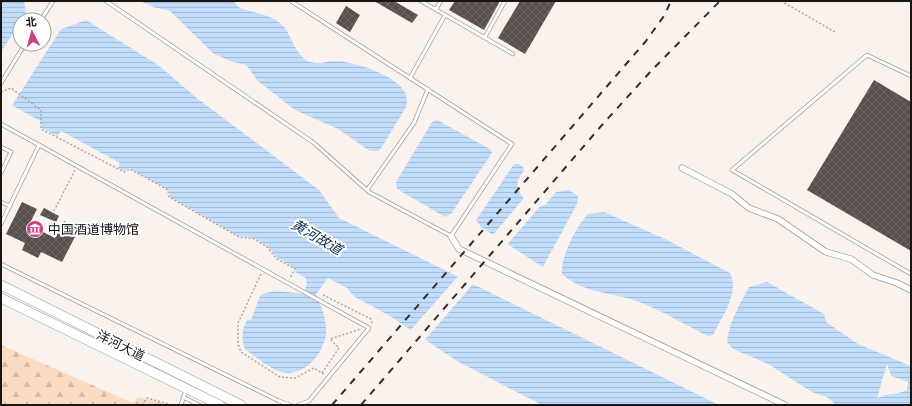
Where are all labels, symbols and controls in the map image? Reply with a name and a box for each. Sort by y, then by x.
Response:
north arrow [12,12,52,52]
text: 北 [25,14,37,32]
water label: 黄河故道 [287,214,348,262]
museum icon: 中国酒道博物馆 [25,219,45,239]
place label: 中国酒道博物馆 [48,220,139,240]
street label: 洋河大道 [93,325,148,367]

